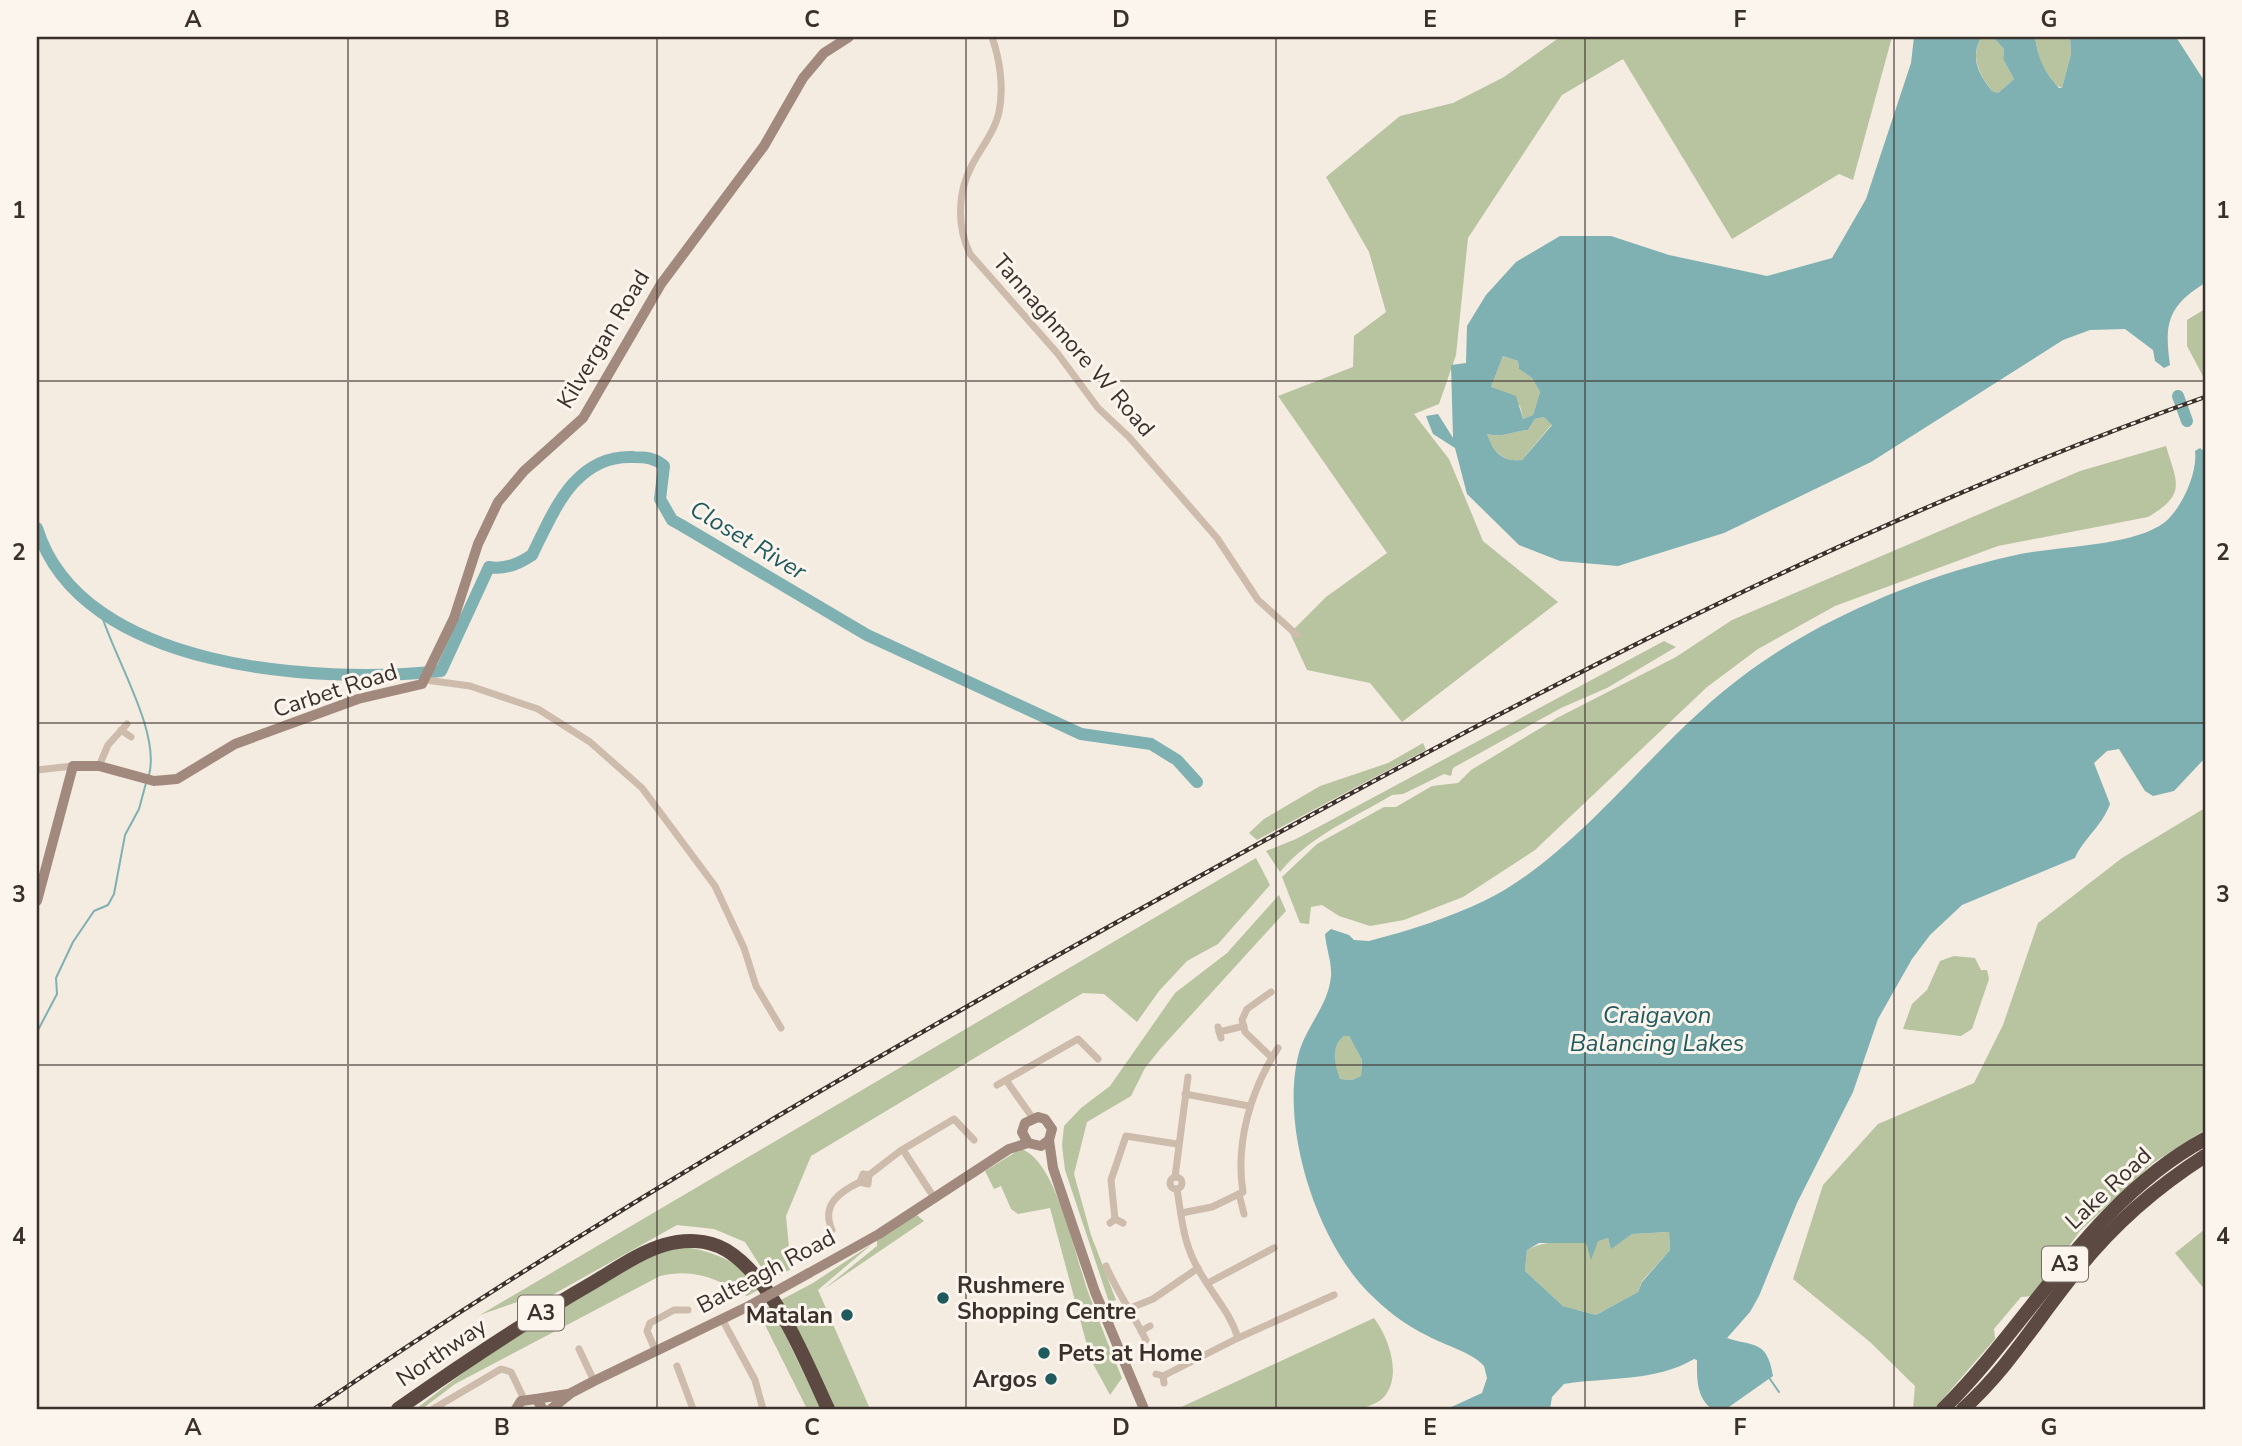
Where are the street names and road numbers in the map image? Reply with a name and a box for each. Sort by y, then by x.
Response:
street label: Tannaghmore W Road [986,247,1162,443]
street label: Kilvergan Road [550,264,657,414]
street label: Carbet Road [269,656,401,725]
street label: Lake Road [2058,1140,2158,1236]
street label: Balteagh Road [692,1222,841,1321]
road number: A3 [2042,1246,2088,1282]
road number: A3 [518,1296,564,1330]
street label: Northway [390,1311,493,1394]

